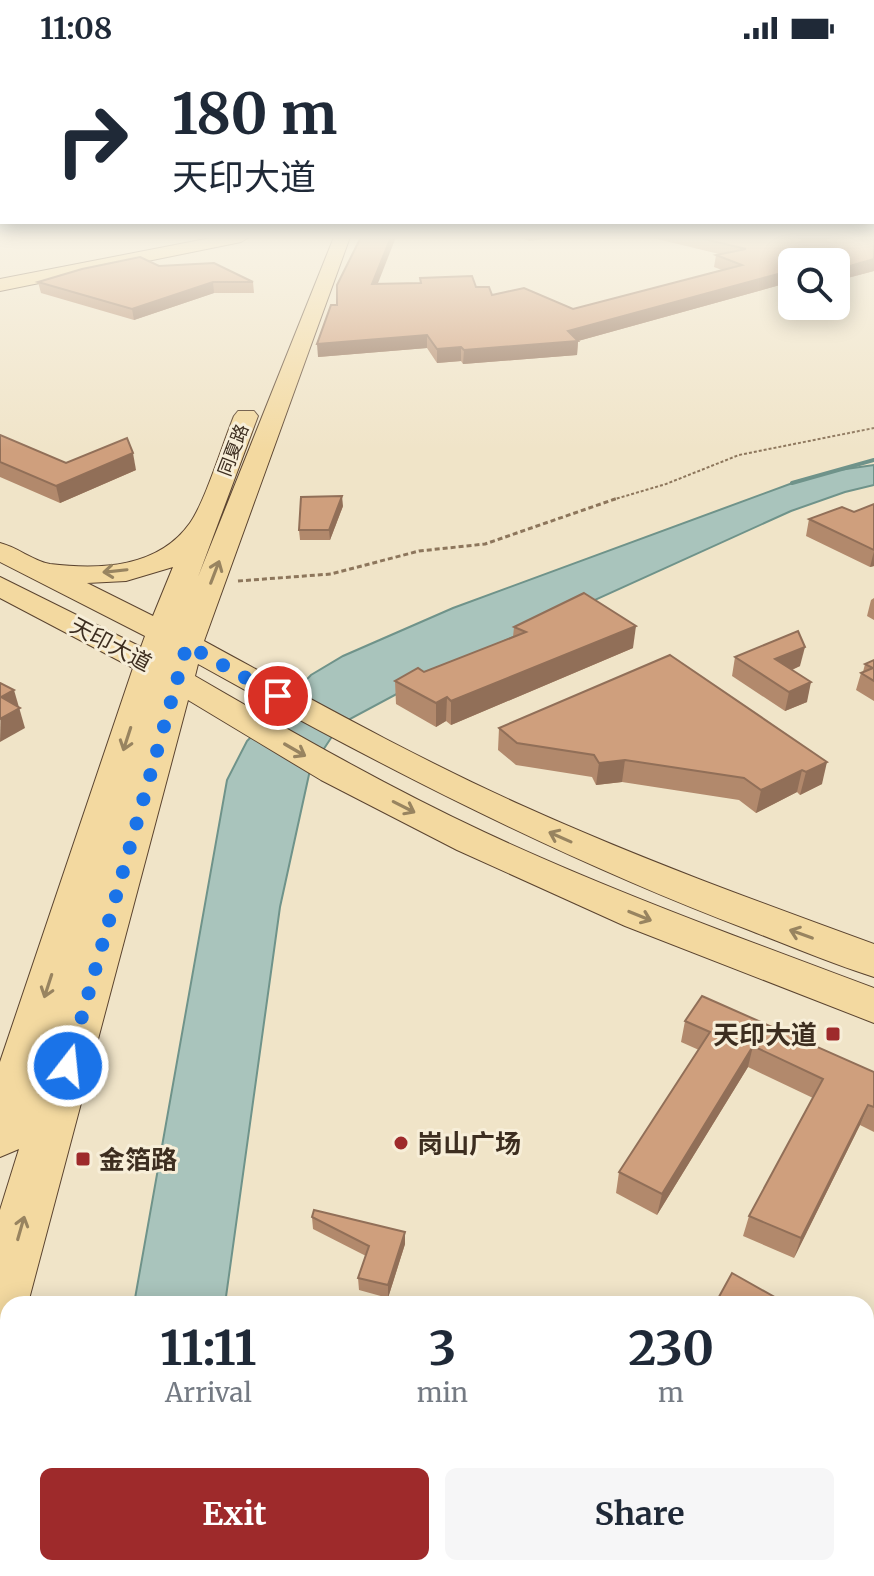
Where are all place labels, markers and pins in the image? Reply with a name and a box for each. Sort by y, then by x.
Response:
pin [244,662,312,730]
place label: 天印大道 [713,1018,817,1051]
marker: 天印大道 [824,1025,842,1043]
place label: 岗山广场 [417,1127,521,1160]
marker: 岗山广场 [392,1134,410,1152]
place label: 金箔路 [99,1143,177,1176]
marker: 金箔路 [74,1150,92,1168]

